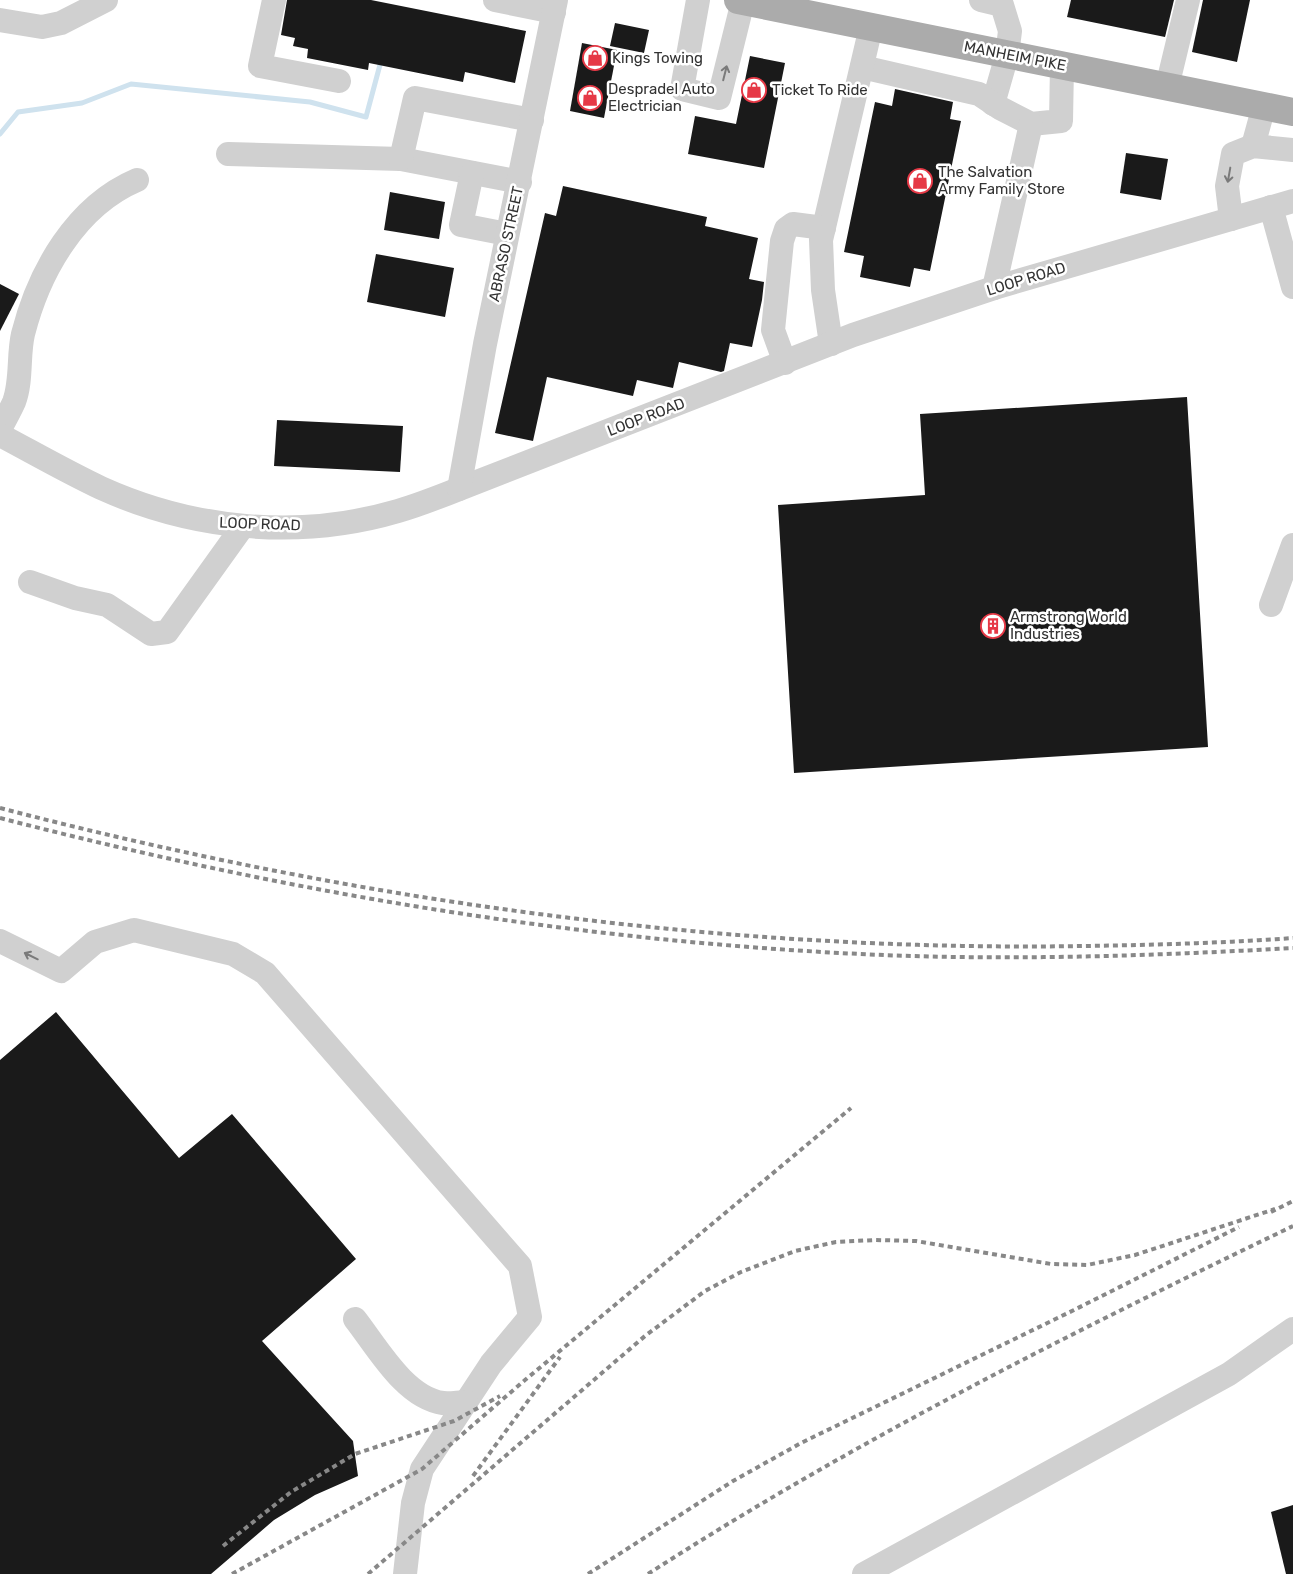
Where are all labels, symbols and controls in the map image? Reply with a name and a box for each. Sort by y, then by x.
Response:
street label: MANHEIM PIKE [962,37,1068,75]
shop icon: Kings Towing [582,45,608,71]
place label: Kings Towing [612,49,703,67]
one-way arrow [721,65,730,81]
shop icon: Ticket To Ride [741,77,767,103]
place label: Despradel Auto Electrician [608,80,715,115]
place label: Ticket To Ride [772,81,868,99]
shop icon: Despradel Auto Electrician [577,85,603,111]
place label: The Salvation Army Family Store [938,163,1065,198]
one-way arrow [1223,167,1233,183]
shop icon: The Salvation Army Family Store [907,168,933,194]
street label: ABRASO STREET [485,184,527,303]
street label: LOOP ROAD [984,258,1068,300]
street label: LOOP ROAD [605,394,687,440]
street label: LOOP ROAD [219,514,301,534]
place label: Armstrong World Industries [1010,608,1127,643]
building icon: Armstrong World Industries [980,613,1006,639]
one-way arrow [23,951,38,961]

